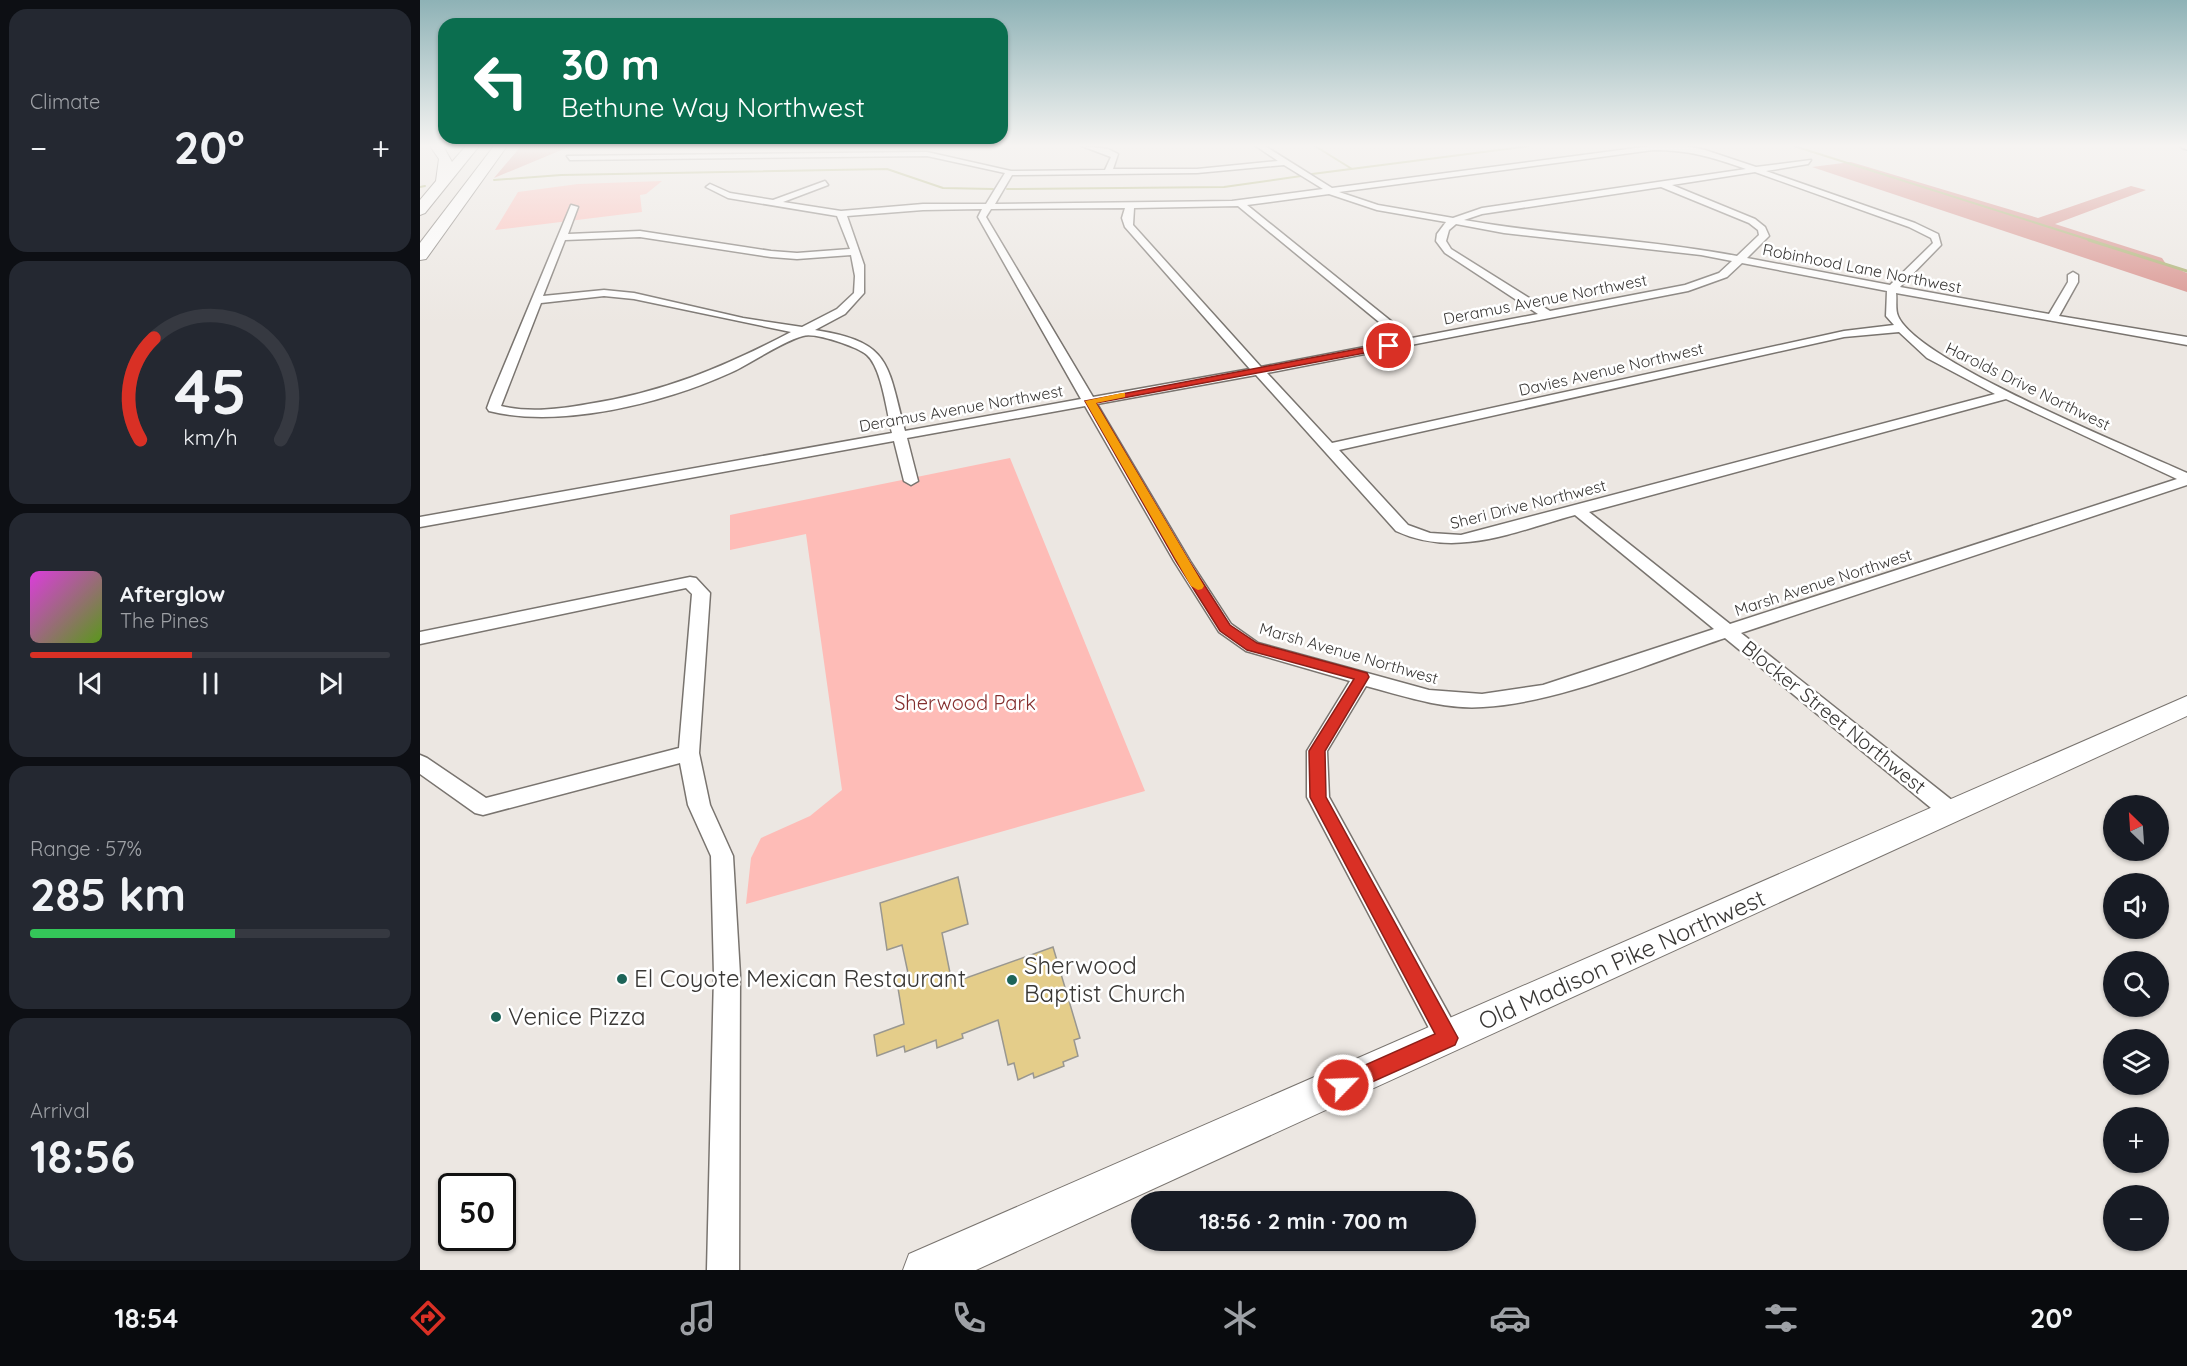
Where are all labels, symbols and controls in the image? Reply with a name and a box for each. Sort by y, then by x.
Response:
text: 30 m [561,38,660,91]
icon: left [462,42,540,120]
text: Climate [30,89,100,114]
text: Bethune Way Northwest [561,90,865,124]
text: 20° [174,119,245,175]
text: − [30,127,47,168]
text: + [371,127,390,168]
street label: Robinhood Lane Northwest [1761,239,1963,297]
street label: Deramus Avenue Northwest [1442,269,1648,329]
pin [1363,320,1414,371]
icon: arrive [1372,329,1405,362]
street label: Harolds Drive Northwest [1942,337,2114,435]
street label: Davies Avenue Northwest [1517,338,1705,400]
text: 45 [174,352,246,430]
street label: Deramus Avenue Northwest [857,380,1065,436]
text: km/h [183,424,237,450]
street label: Sheri Drive Northwest [1448,475,1608,533]
street label: Marsh Avenue Northwest [1732,544,1914,620]
text: Afterglow [120,580,225,608]
text: The Pines [120,608,209,633]
street label: Marsh Avenue Northwest [1257,618,1441,688]
street label: Blocker Street Northwest [1737,635,1932,799]
icon: previous [74,667,107,700]
icon: pause [194,667,227,700]
icon: next [314,667,347,700]
park label: Sherwood Park [894,690,1036,715]
north arrow [2103,795,2169,861]
map controls [2103,795,2169,1251]
text: Range · 57% [30,836,142,861]
text: 285 km [30,866,186,922]
button: sound [2103,873,2169,939]
street label: Old Madison Pike Northwest [1474,882,1770,1036]
place label: Sherwood Baptist Church [1024,950,1186,1008]
button: search [2103,951,2169,1017]
place label: El Coyote Mexican Restaurant [634,963,966,993]
marker: El Coyote Mexican Restaurant [615,972,629,986]
marker: Sherwood Baptist Church [1005,973,1019,987]
place label: Venice Pizza [508,1001,646,1031]
marker: Venice Pizza [489,1010,503,1024]
button: layers [2103,1029,2169,1095]
position arrow [1311,1053,1375,1117]
text: Arrival [30,1098,90,1123]
button: + [2103,1107,2169,1173]
text: 18:56 [30,1128,135,1184]
speed limit sign: 50 [438,1173,516,1251]
button: − [2103,1185,2169,1251]
text: 18:56 · 2 min · 700 m [1199,1207,1408,1235]
icon: directions [407,1297,449,1339]
icon: music [677,1297,719,1339]
icon: phone [948,1297,990,1339]
icon: climate [1219,1297,1261,1339]
icon: car [1489,1297,1531,1339]
icon: filters [1760,1297,1802,1339]
text: 18:54 [114,1301,178,1335]
text: 20° [2030,1301,2073,1335]

